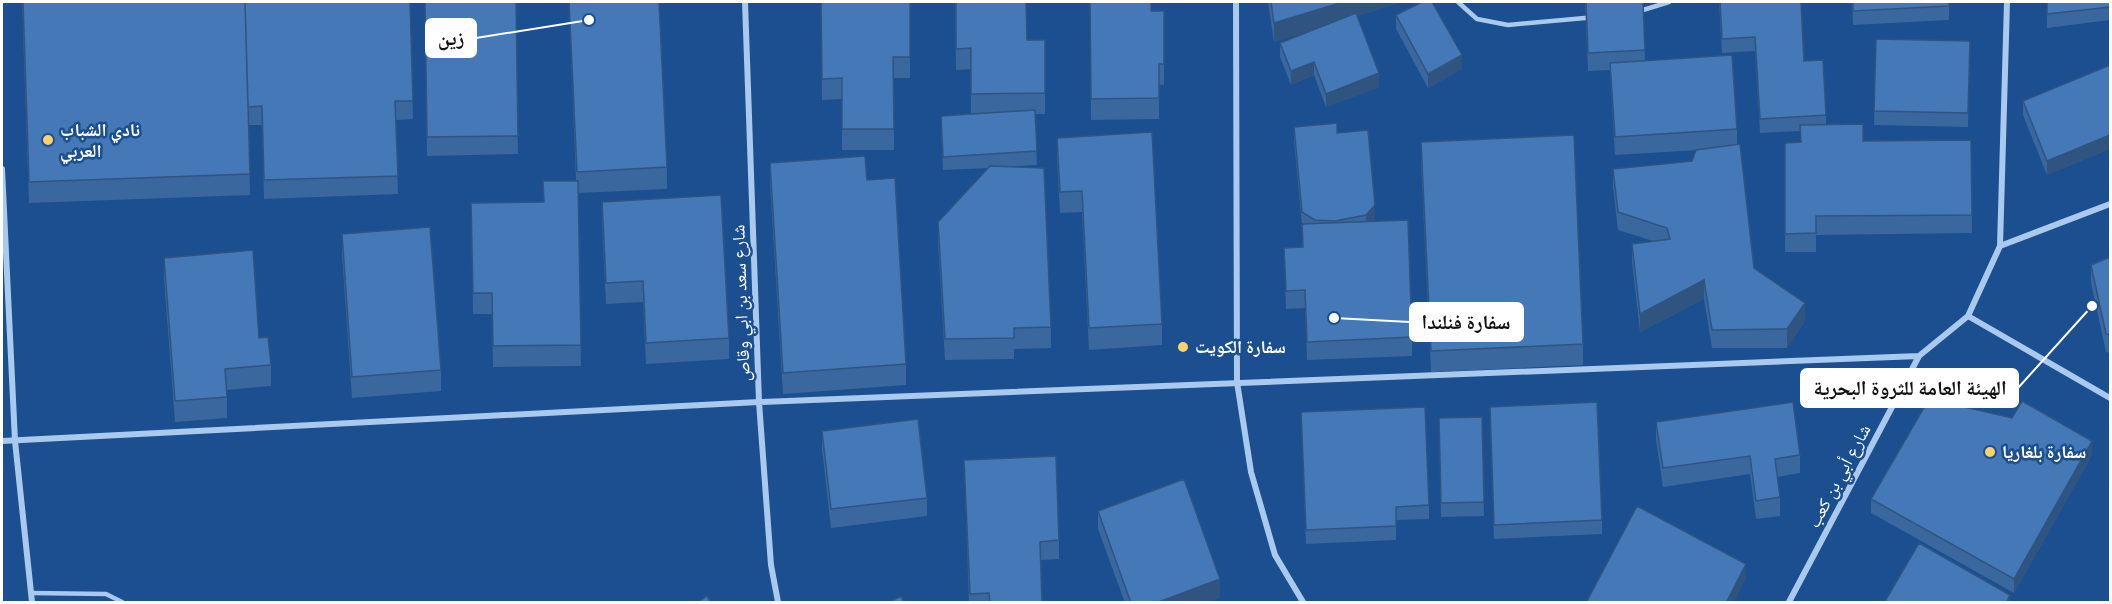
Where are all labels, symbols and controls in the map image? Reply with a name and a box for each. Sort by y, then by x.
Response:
callout: زين [426,19,476,57]
text: زين [438,26,464,51]
place label: نادي الشباب العربي [60,119,140,165]
marker: نادي الشباب العربي [41,133,55,147]
street label: شارع سعد بن ابي وقاص [727,224,758,382]
callout: سفارة فنلندا [1410,303,1523,341]
text: سفارة فنلندا [1421,310,1511,334]
place label: سفارة الكويت [1195,336,1286,357]
marker: سفارة الكويت [1176,340,1190,354]
callout: الهيئة العامة للثروة البحرية [1801,369,2018,407]
text: الهيئة العامة للثروة البحرية [1813,376,2007,400]
street label: شارع أبي بن كعب [1803,420,1879,533]
place label: سفارة بلغاريا [2002,441,2086,463]
marker: سفارة بلغاريا [1983,445,1997,459]

